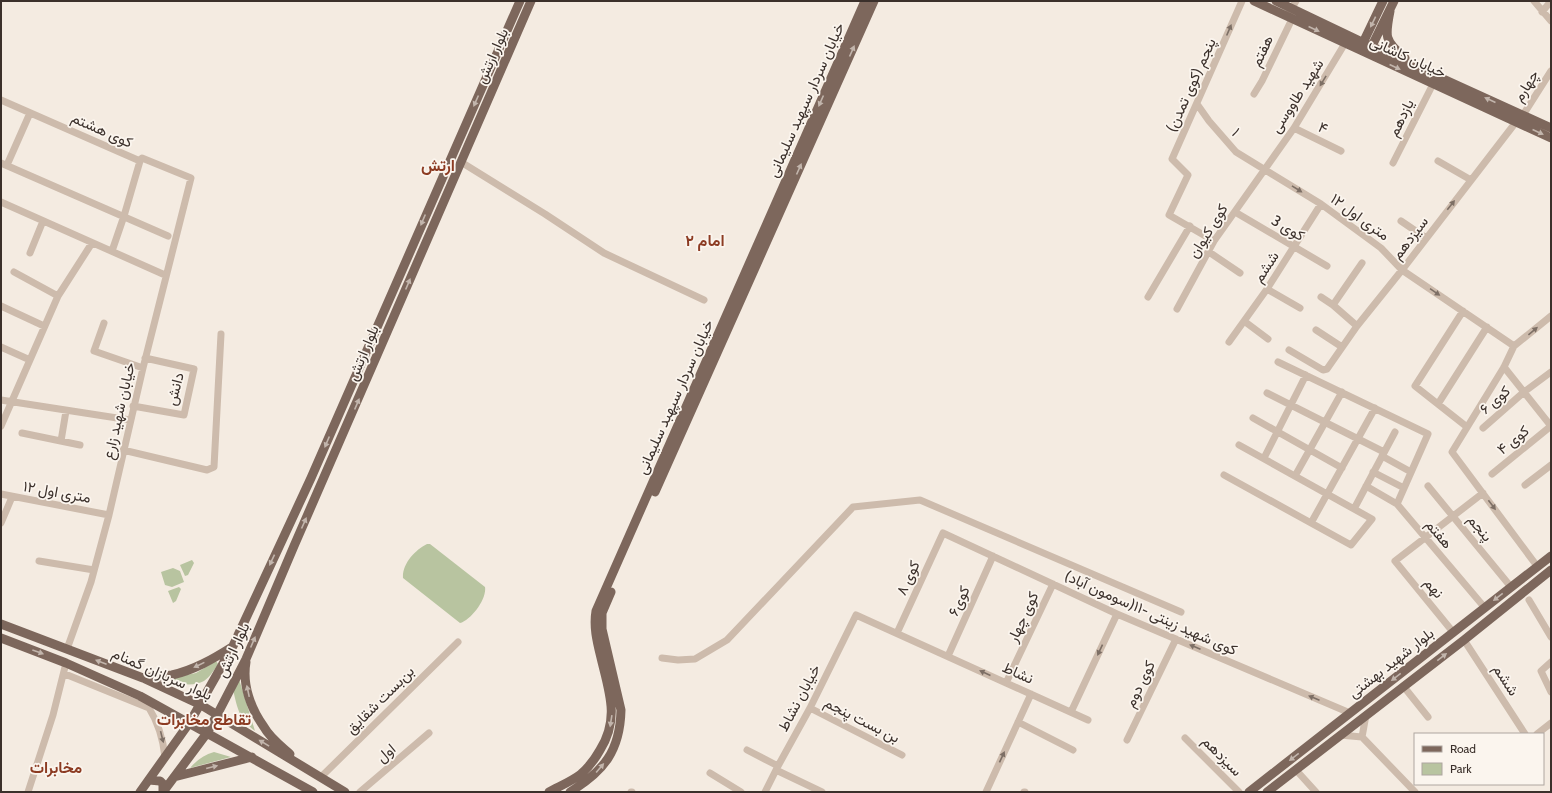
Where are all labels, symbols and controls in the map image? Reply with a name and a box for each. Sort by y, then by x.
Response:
one-way arrow [1369,16,1376,27]
street label: خیابان سردار سپهبد سلیمانی [764,20,849,181]
one-way arrow [1227,23,1233,35]
street label: بلوار ارتش [472,26,513,87]
one-way arrow [1309,26,1320,32]
street label: هفتم [1247,32,1278,70]
street label: خیابان کاشانی [1367,32,1449,83]
street label: پنجم (کوی تمدن) [1162,35,1221,135]
one-way arrow [849,45,855,56]
street label: شهید طاووسی [1266,55,1329,137]
one-way arrow [1389,64,1401,70]
street label: چهارم [1509,67,1544,106]
one-way arrow [1319,76,1327,86]
one-way arrow [472,95,478,107]
one-way arrow [818,95,824,106]
street label: یازدهم [1384,96,1419,140]
one-way arrow [1484,97,1496,103]
street label: کوی هشتم [68,109,136,153]
street label: ۴ [1315,118,1331,138]
street label: ۱ [1228,124,1244,140]
one-way arrow [1533,129,1544,135]
district label: ارتش [421,156,455,176]
one-way arrow [796,164,802,175]
one-way arrow [1292,185,1302,193]
street label: ۱۲ متری اول [1326,190,1393,245]
street label: کوی کیوان [1184,200,1233,262]
one-way arrow [1447,200,1456,211]
street label: کوی 3 [1268,211,1308,246]
street label: سیزدهم [1388,213,1433,264]
one-way arrow [420,214,426,226]
district label: امام ۲ [685,231,725,251]
street label: ششم [1249,248,1284,287]
one-way arrow [405,279,411,290]
one-way arrow [1429,288,1440,296]
street label: خیابان سردار سپهبد سلیمانی [633,317,718,478]
street label: بلوار ارتش [343,323,384,384]
one-way arrow [1527,327,1538,336]
street label: خیابان شهید زارع [99,361,141,462]
street label: دانش [162,371,189,408]
street label: کوی ۶ [1476,382,1515,419]
one-way arrow [354,397,360,409]
street label: کوی ۴ [1493,422,1533,459]
one-way arrow [324,436,330,447]
street label: ۱۲ متری اول [22,477,92,508]
one-way arrow [1488,500,1497,511]
street label: پنجم [1463,511,1496,546]
street label: هفتم [1421,516,1456,553]
one-way arrow [301,517,307,528]
one-way arrow [269,554,275,566]
street label: کوی ۸ [892,558,925,599]
street label: کوی شهید زینتی -۱۱(سومون آباد) [1062,567,1240,660]
street label: نهم [1420,574,1448,603]
street label: کوی۶ [944,583,975,619]
street label: کوی چهار [1003,588,1044,647]
one-way arrow [1493,593,1504,601]
street label: بلوار ارتش [212,620,254,681]
street label: بلوار شهید بهشتی [1345,624,1438,703]
one-way arrow [250,637,256,648]
street label: بلوار سربازان گمنام [109,644,215,705]
one-way arrow [1097,644,1103,655]
one-way arrow [1189,644,1200,650]
one-way arrow [32,649,44,655]
one-way arrow [1437,653,1448,661]
street label: کوی دوم [1121,657,1160,711]
one-way arrow [94,658,106,664]
street label: نشاط [1000,658,1036,688]
street label: خیابان نشاط [774,661,824,735]
street label: ششم [1488,661,1523,700]
one-way arrow [193,662,205,668]
street label: بن‌بست شقایق [342,662,419,739]
one-way arrow [979,670,990,676]
one-way arrow [1390,673,1401,681]
one-way arrow [244,685,250,697]
street label: بن بست پنجم [821,693,903,748]
one-way arrow [1308,694,1320,700]
district label: تقاطع مخابرات [157,710,251,731]
one-way arrow [608,715,614,727]
one-way arrow [159,731,165,743]
street label: سیزدهم [1197,732,1246,781]
legend [1414,733,1544,785]
one-way arrow [259,739,269,747]
street label: اول [373,740,399,766]
text: Road [1450,741,1476,756]
one-way arrow [999,751,1005,762]
one-way arrow [1288,753,1299,762]
district label: مخابرات [30,758,83,778]
text: Park [1450,761,1472,776]
one-way arrow [596,763,605,773]
one-way arrow [206,764,218,770]

